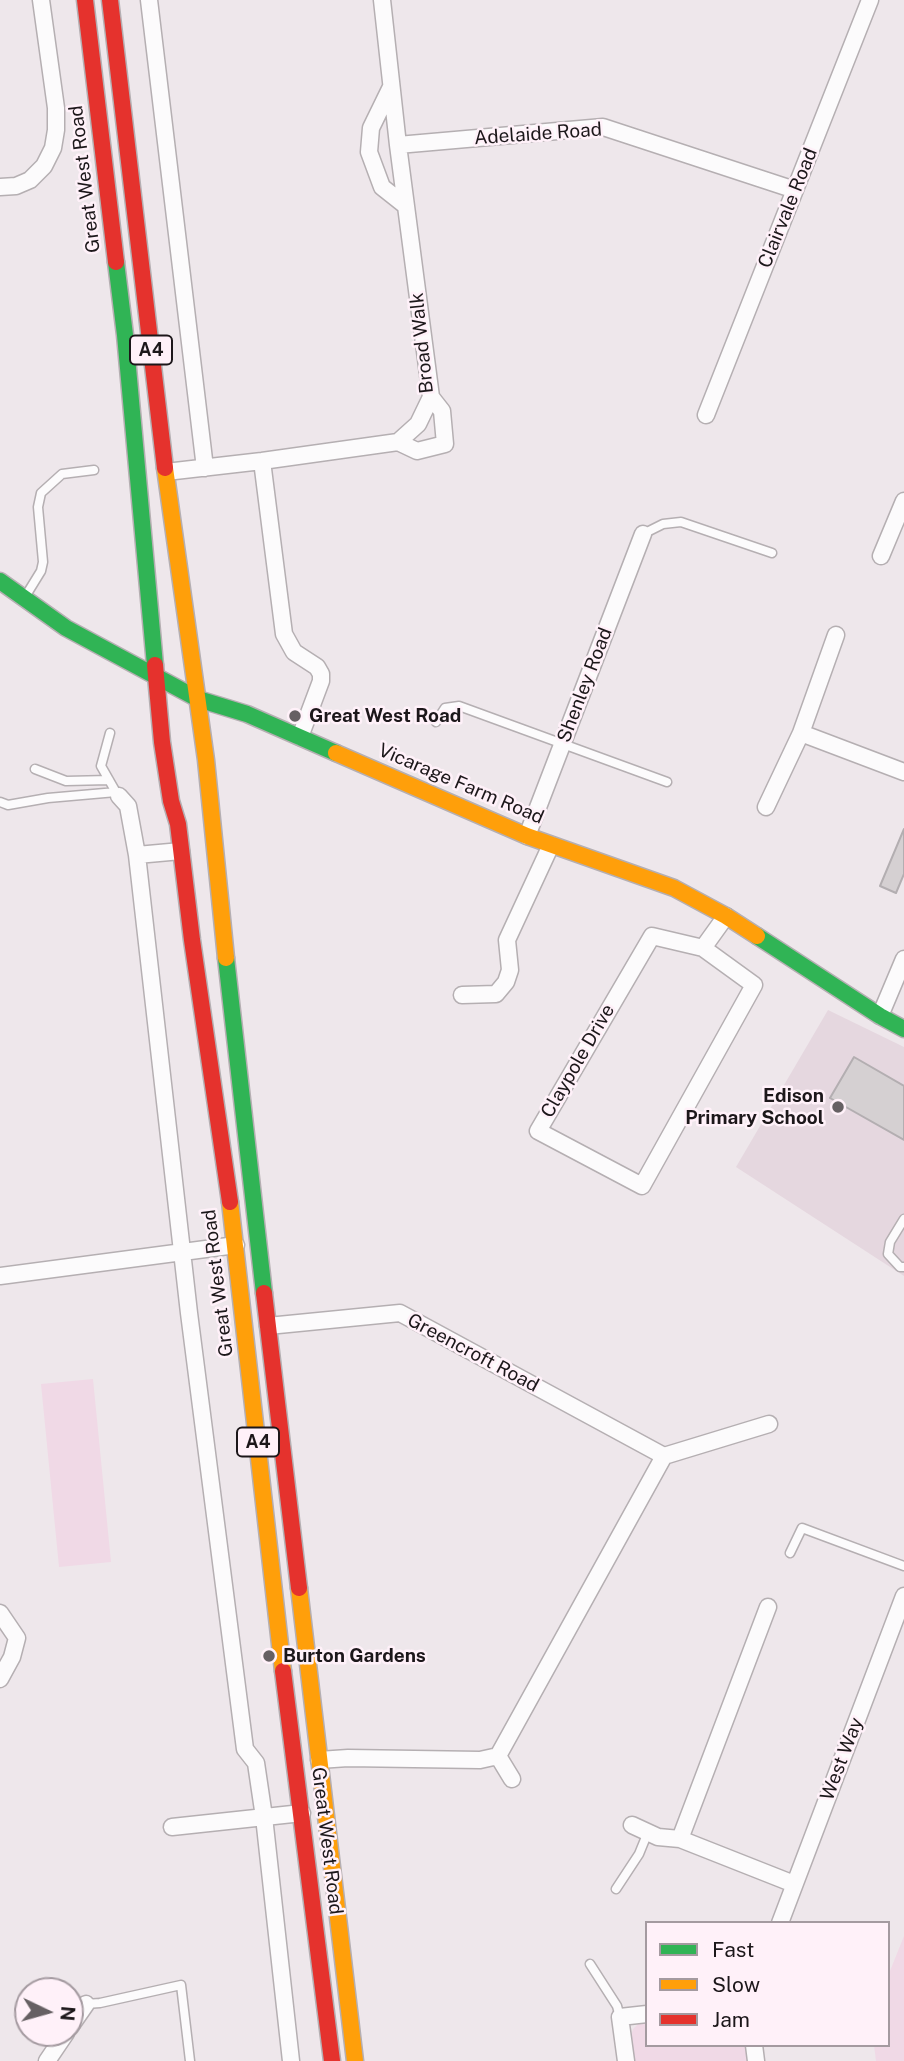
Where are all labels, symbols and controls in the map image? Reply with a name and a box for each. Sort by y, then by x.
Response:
street label: Great West Road [65,104,105,254]
street label: Adelaide Road [473,118,603,150]
street label: Clairvale Road [754,145,822,271]
street label: Broad Walk [405,291,439,395]
road number: A4 [130,336,172,364]
street label: Shenley Road [553,624,617,746]
place label: Great West Road [309,705,461,727]
marker: Great West Road [287,708,303,724]
street label: Vicarage Farm Road [375,739,547,829]
street label: Claypole Drive [536,1000,620,1122]
place label: Edison Primary School [685,1085,824,1129]
marker: Edison Primary School [830,1099,846,1115]
street label: Great West Road [198,1208,238,1358]
street label: Greencroft Road [403,1309,543,1397]
road number: A4 [237,1428,279,1456]
place label: Burton Gardens [283,1645,426,1667]
marker: Burton Gardens [261,1648,277,1664]
street label: West Way [816,1714,868,1804]
street label: Great West Road [307,1766,347,1916]
legend [645,1921,890,2047]
text: Fast [712,1937,754,1962]
text: Slow [712,1972,760,1997]
north arrow [14,1977,84,2047]
text: N [56,2005,80,2022]
text: Jam [712,2007,750,2032]

